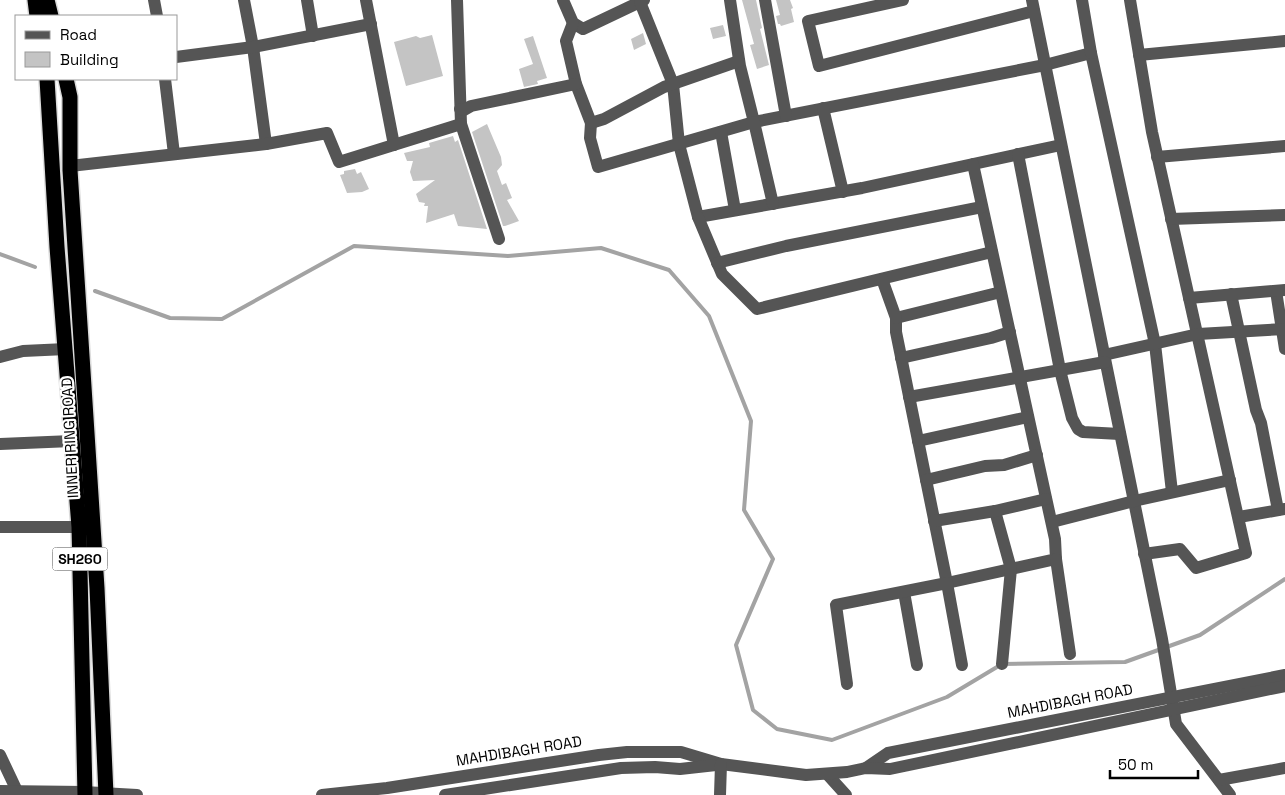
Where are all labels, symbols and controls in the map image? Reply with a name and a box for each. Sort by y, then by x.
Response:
legend [15,15,178,80]
text: Road [60,25,97,44]
text: Building [60,50,119,69]
street label: INNER RING ROAD [57,377,82,499]
road number: SH260 [52,548,108,570]
street label: MAHDIBAGH ROAD [1006,679,1134,722]
street label: MAHDIBAGH ROAD [455,731,583,770]
scale bar [1110,748,1198,780]
text: 50 m [1118,755,1153,774]

